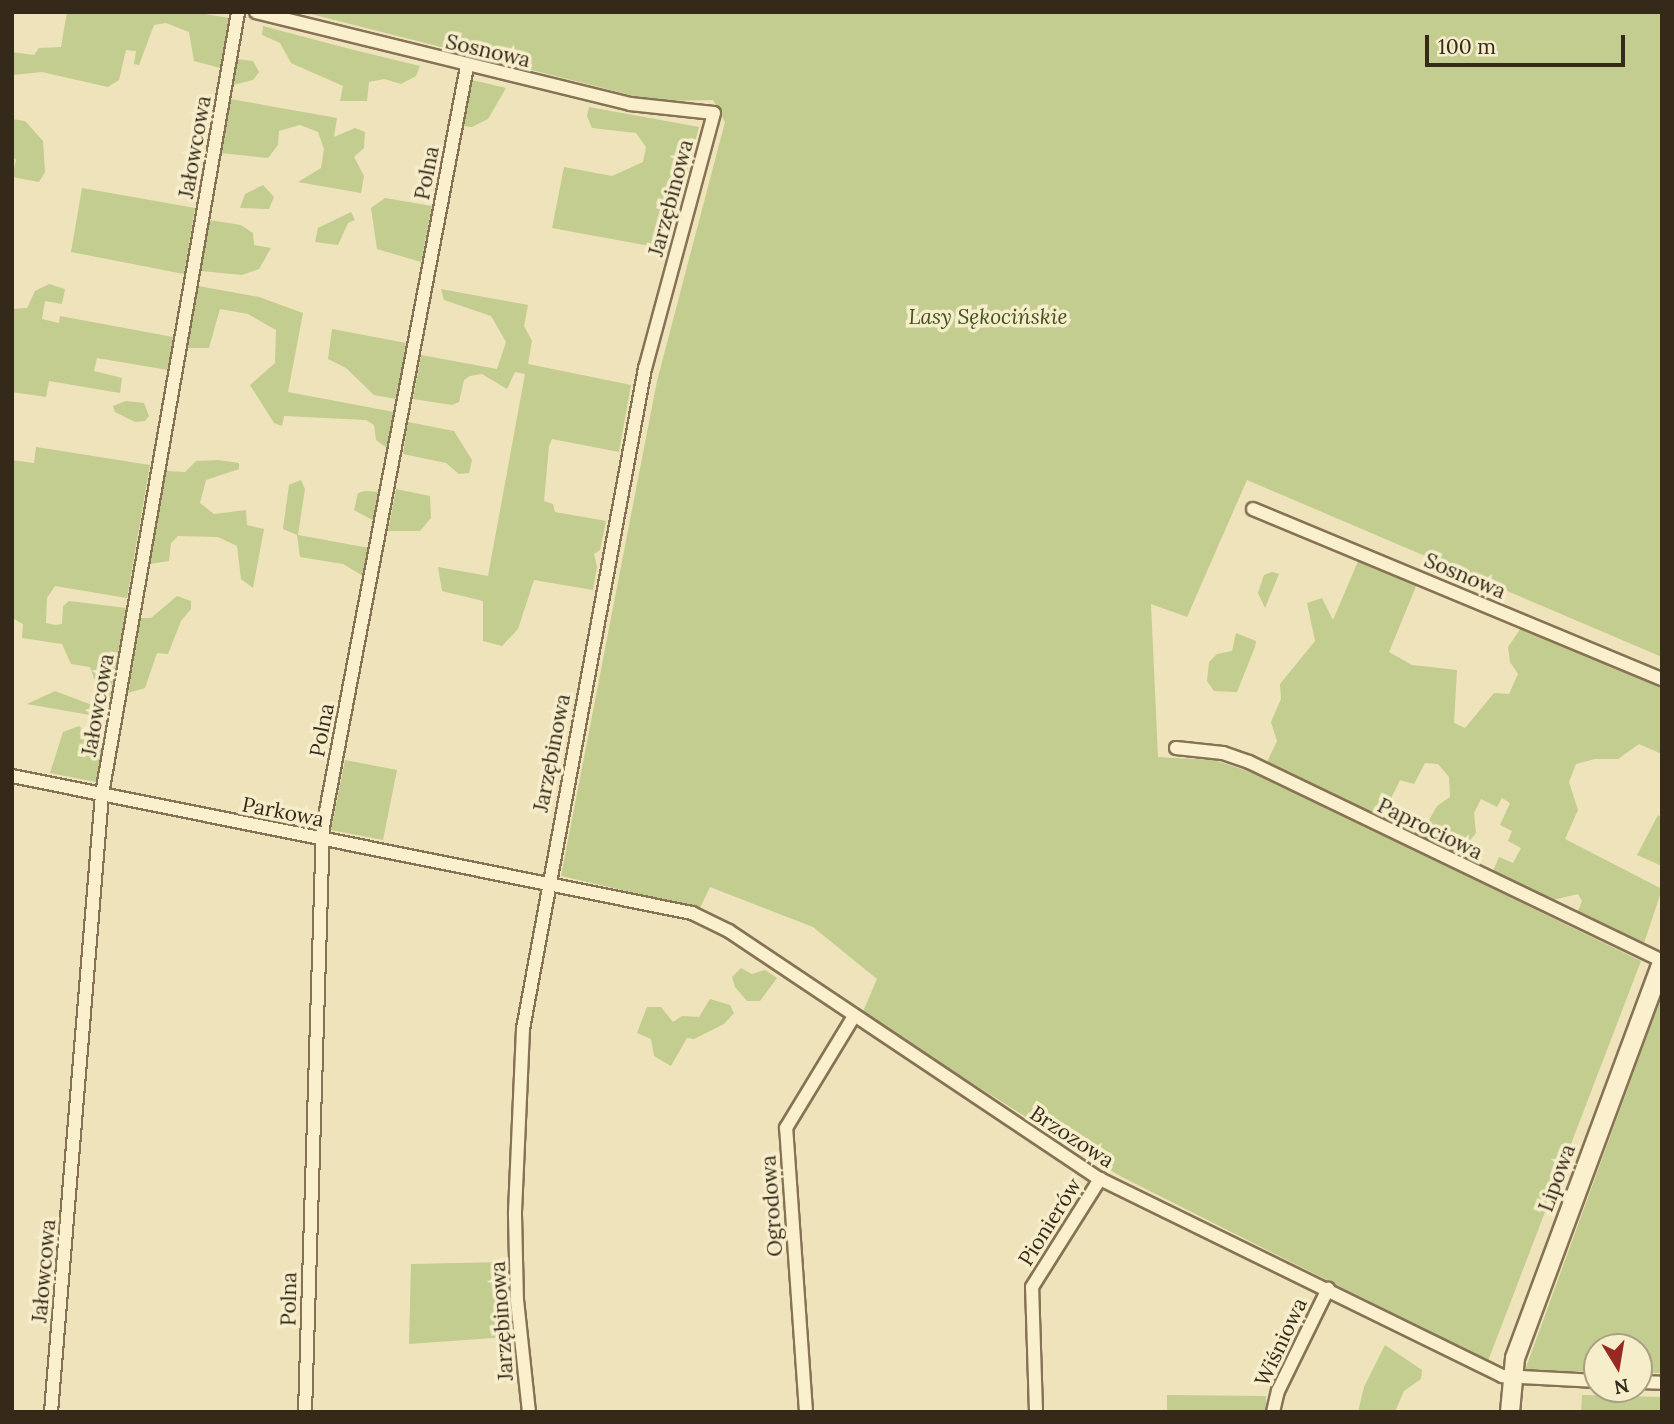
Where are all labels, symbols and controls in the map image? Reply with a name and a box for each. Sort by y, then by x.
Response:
scale bar [1429,21,1628,65]
street label: Sosnowa [443,29,533,73]
text: 100 m [1438,33,1496,60]
street label: Jałowcowa [174,94,216,200]
street label: Jarzębinowa [643,137,699,259]
street label: Polna [409,144,445,202]
park label: Lasy Sękocińskie [909,304,1067,330]
street label: Sosnowa [1420,548,1510,604]
street label: Jałowcowa [77,652,119,758]
street label: Jarzębinowa [528,692,576,814]
street label: Polna [304,701,340,759]
street label: Parkowa [240,792,326,832]
street label: Paprociowa [1373,793,1487,865]
street label: Brzozowa [1025,1101,1119,1173]
street label: Lipowa [1533,1141,1581,1215]
street label: Ogrodowa [756,1154,788,1258]
street label: Pionierów [1013,1173,1087,1271]
street label: Jałowcowa [27,1218,61,1324]
street label: Jarzębinowa [485,1260,519,1382]
street label: Polna [276,1272,302,1326]
street label: Wiśniowa [1250,1294,1312,1390]
north arrow [1583,1333,1653,1403]
text: N [1612,1373,1631,1400]

